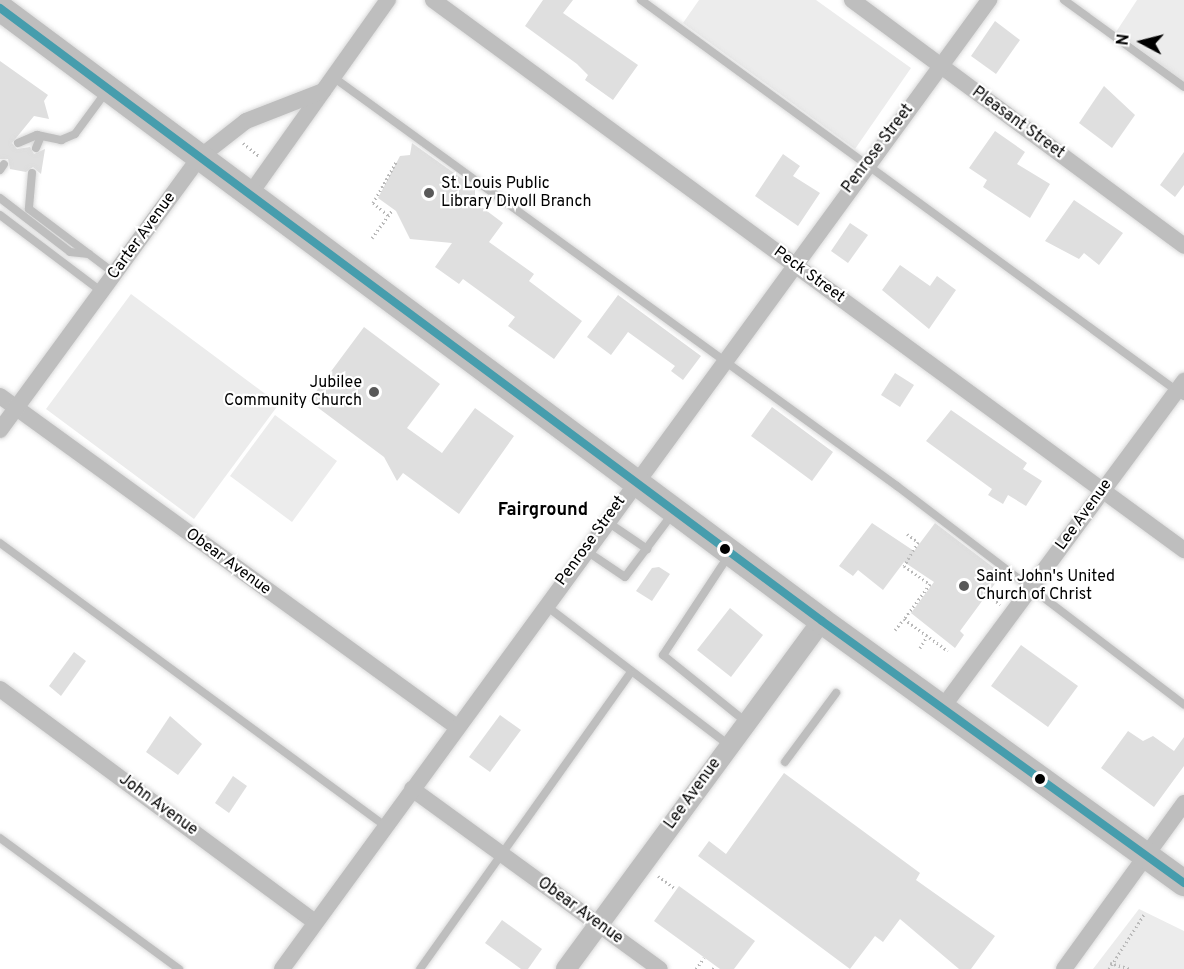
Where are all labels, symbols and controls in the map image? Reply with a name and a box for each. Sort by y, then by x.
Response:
north arrow [1112,12,1172,72]
text: N [1114,33,1135,47]
street label: Pleasant Street [968,83,1068,163]
street label: Penrose Street [838,101,918,197]
place label: St. Louis Public Library Divoll Branch [441,174,591,212]
marker: St. Louis Public Library Divoll Branch [422,186,436,200]
street label: Carter Avenue [104,188,180,284]
street label: Peck Street [770,243,848,307]
place label: Jubilee Community Church [224,373,362,411]
marker: Jubilee Community Church [367,385,381,399]
street label: Lee Avenue [1052,476,1116,554]
street label: Penrose Street [552,492,630,590]
district label: Fairground [498,500,588,522]
street label: Obear Avenue [181,524,275,600]
unlabelled marker [719,543,731,555]
place label: Saint John's United Church of Christ [976,567,1115,605]
marker: Saint John's United Church of Christ [957,579,971,593]
street label: Lee Avenue [661,755,725,833]
street label: John Avenue [115,770,201,840]
unlabelled marker [1034,773,1046,785]
street label: Obear Avenue [533,873,627,949]

